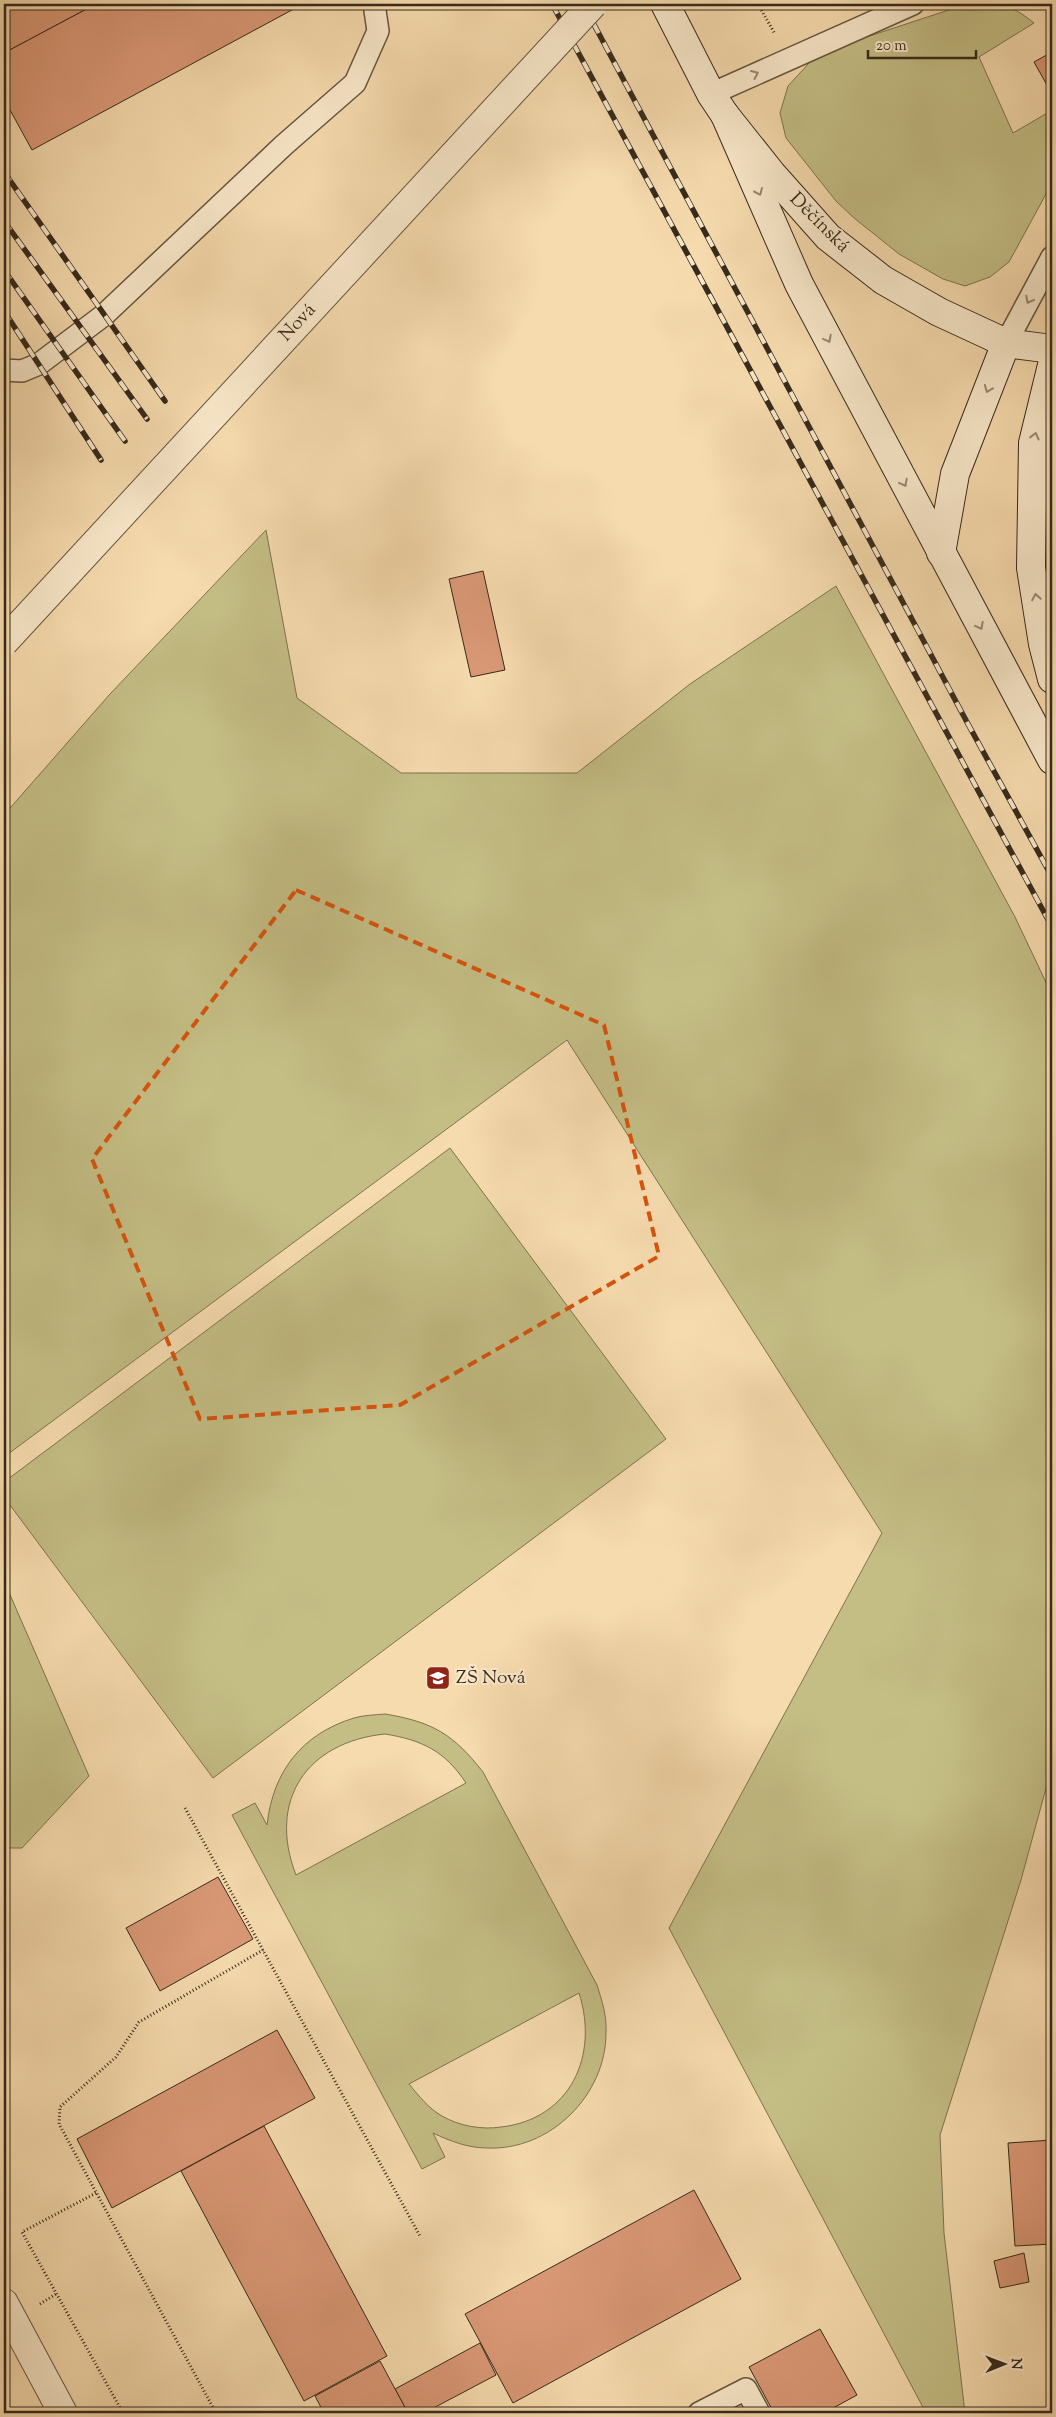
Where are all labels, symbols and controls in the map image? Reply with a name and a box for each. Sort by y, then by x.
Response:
scale bar [868,28,976,60]
text: 20 m [876,36,907,57]
one-way arrow [750,70,759,80]
one-way arrow [752,187,763,196]
street label: Děčínská [783,187,855,259]
one-way arrow [1025,295,1035,304]
street label: Nová [273,298,323,348]
one-way arrow [822,334,832,343]
one-way arrow [984,384,995,393]
one-way arrow [1029,431,1040,440]
one-way arrow [898,477,908,486]
one-way arrow [1031,593,1041,602]
one-way arrow [974,621,984,630]
school or university icon: ZŠ Nová [425,1665,451,1691]
place label: ZŠ Nová [456,1665,526,1692]
north arrow [978,2340,1028,2390]
text: N [1005,2358,1025,2370]

